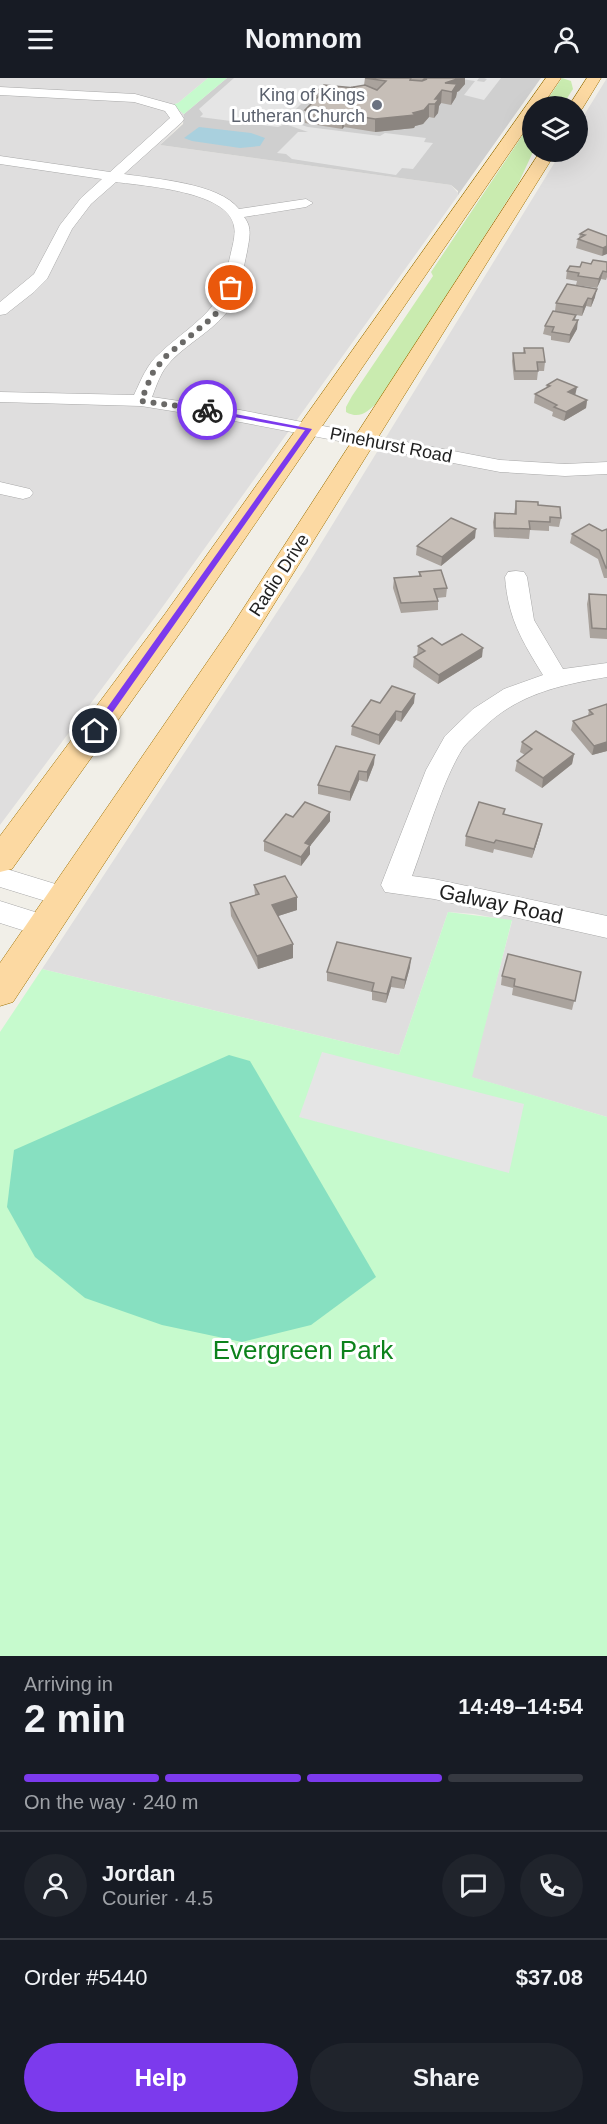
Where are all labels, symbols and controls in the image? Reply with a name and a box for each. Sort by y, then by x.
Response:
icon: menu [24,23,57,56]
icon: person [550,23,583,56]
text: Nomnom [245,24,362,54]
place label: King of Kings Lutheran Church [231,85,365,126]
map controls [522,96,588,162]
button: layers [522,96,588,162]
marker: King of Kings Lutheran Church [370,98,384,112]
pin [205,262,256,313]
icon: bag [214,271,247,304]
courier [177,380,237,440]
icon: bike [191,394,224,427]
street label: Pinehurst Road [328,423,454,467]
street label: Radio Drive [245,530,313,620]
pin [69,705,120,756]
icon: home [78,714,111,747]
street label: Galway Road [437,879,565,928]
park label: Evergreen Park [213,1335,394,1365]
text: Arriving in [24,1673,113,1695]
text: 14:49–14:54 [458,1694,583,1719]
text: 2 min [24,1697,126,1740]
text: On the way · 240 m [24,1791,199,1813]
button: person [24,1854,87,1917]
button: chat [442,1854,505,1917]
button: phone [520,1854,583,1917]
text: Jordan [102,1861,175,1886]
text: Courier · 4.5 [102,1887,213,1909]
text: Order #5440 [24,1965,148,1990]
text: $37.08 [516,1965,583,1990]
button: Help [24,2043,298,2112]
button: Share [310,2043,583,2112]

